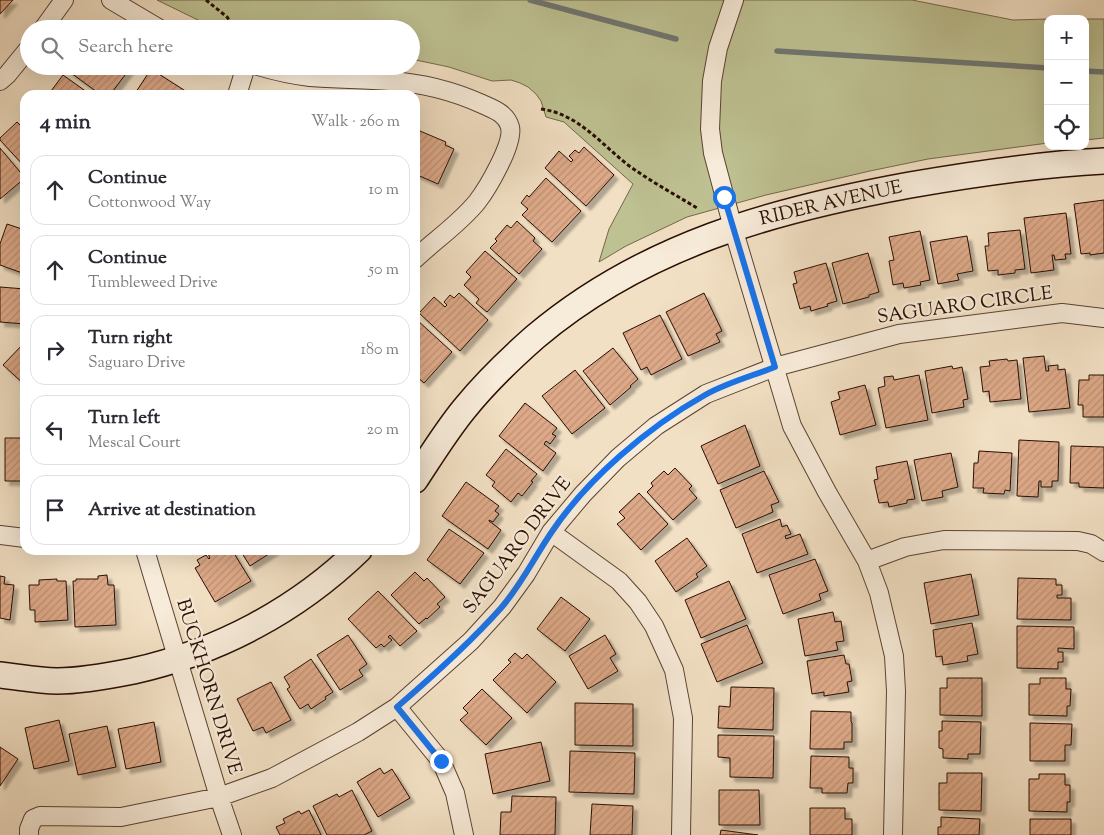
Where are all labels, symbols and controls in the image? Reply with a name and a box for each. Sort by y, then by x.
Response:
map controls [1044,15,1089,150]
button: + [1044,15,1089,60]
search box [20,20,420,75]
icon: search [38,34,66,62]
text: Search here [78,34,173,61]
button: − [1044,60,1089,105]
button: locate [1044,105,1089,150]
text: 4 min [40,108,91,138]
text: Walk · 260 m [311,111,400,134]
text: Continue [88,165,167,192]
street label: RIDER AVENUE [757,174,906,234]
icon: ahead [41,176,69,204]
text: 10 m [369,179,399,202]
route start [713,186,736,209]
text: Cottonwood Way [88,192,211,215]
text: Continue [88,245,167,272]
icon: ahead [41,256,69,284]
text: 50 m [368,259,399,282]
text: Tumbleweed Drive [88,272,218,295]
street label: SAGUARO CIRCLE [876,280,1055,332]
text: Turn right [88,325,172,352]
icon: right [41,336,69,364]
text: 180 m [360,339,399,362]
text: Saguaro Drive [88,352,186,375]
text: Turn left [88,405,160,432]
icon: left [41,416,69,444]
text: 20 m [366,419,399,442]
text: Mescal Court [88,432,181,455]
street label: SAGUARO DRIVE [457,471,579,620]
icon: arrive [41,496,69,524]
text: Arrive at destination [88,497,256,524]
street label: BUCKHORN DRIVE [168,596,248,779]
route end [430,750,453,773]

